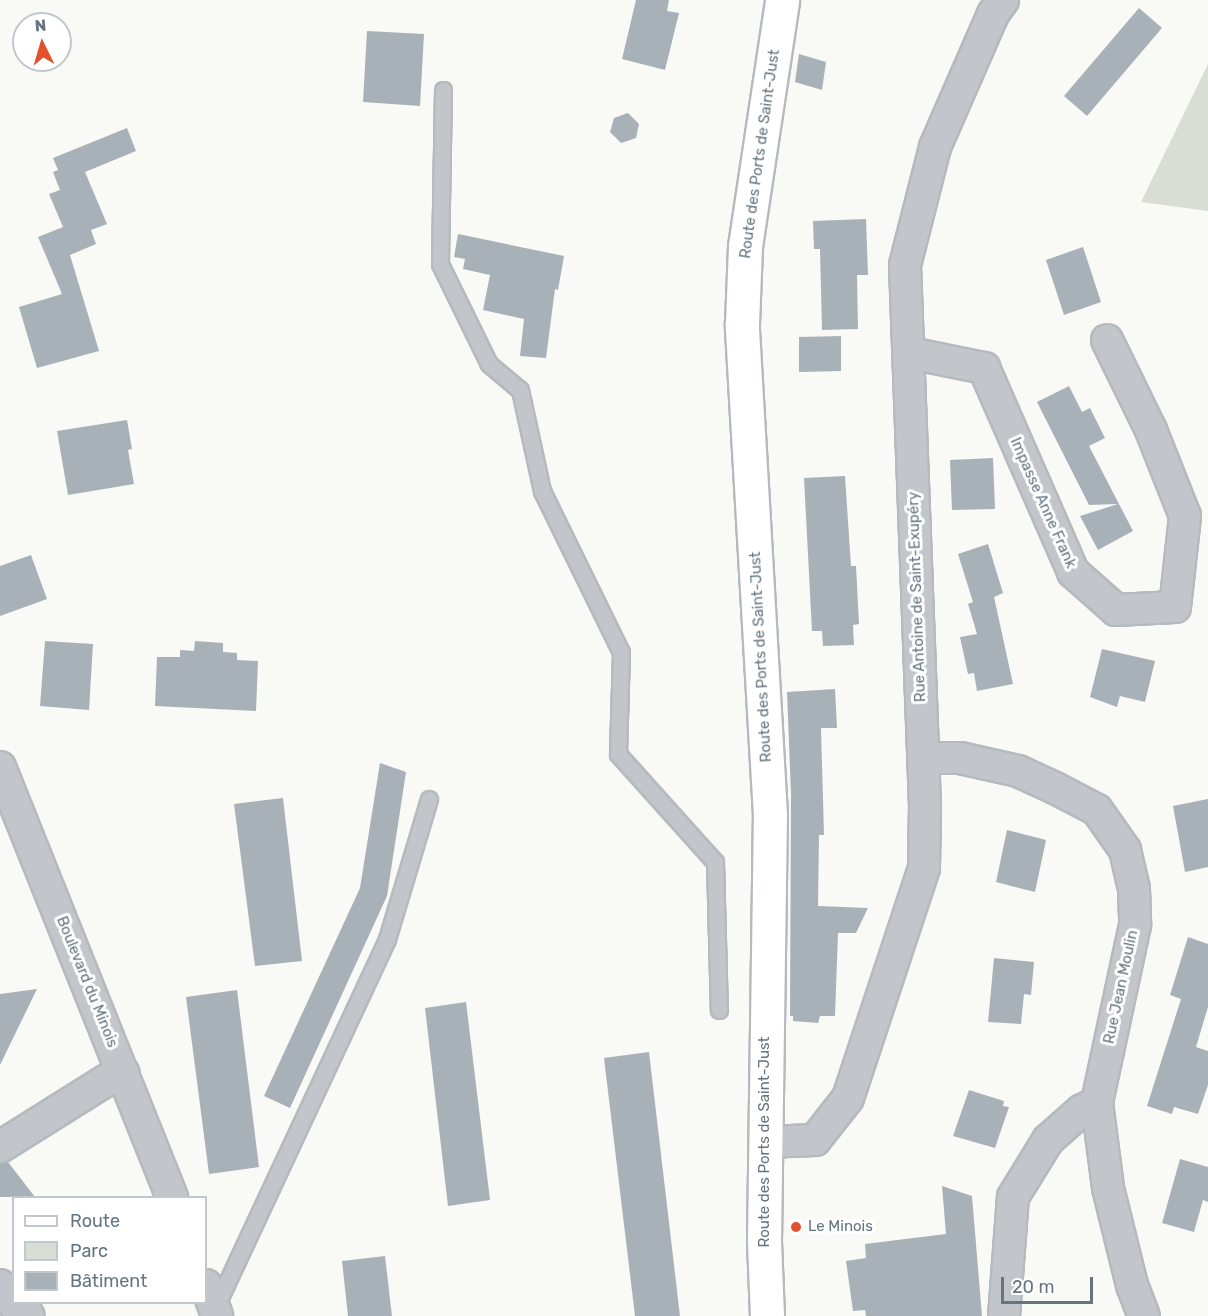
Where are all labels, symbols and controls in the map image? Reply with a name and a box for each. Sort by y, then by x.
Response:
north arrow [12,12,72,72]
text: N [34,16,47,36]
street label: Route des Ports de Saint-Just [736,48,784,260]
street label: Impasse Anne Frank [1006,435,1080,571]
street label: Rue Antoine de Saint-Exupéry [904,491,930,703]
street label: Route des Ports de Saint-Just [746,551,776,763]
street label: Boulevard du Minois [52,914,122,1050]
street label: Rue Jean Moulin [1100,928,1142,1046]
street label: Route des Ports de Saint-Just [756,1037,774,1247]
legend [12,1196,207,1304]
text: Route [70,1210,120,1232]
place label: Le Minois [808,1218,873,1236]
marker: Le Minois [789,1220,803,1234]
text: Parc [70,1240,108,1262]
scale bar [1004,1265,1096,1303]
text: Bâtiment [70,1270,147,1292]
text: 20 m [1012,1276,1054,1298]

